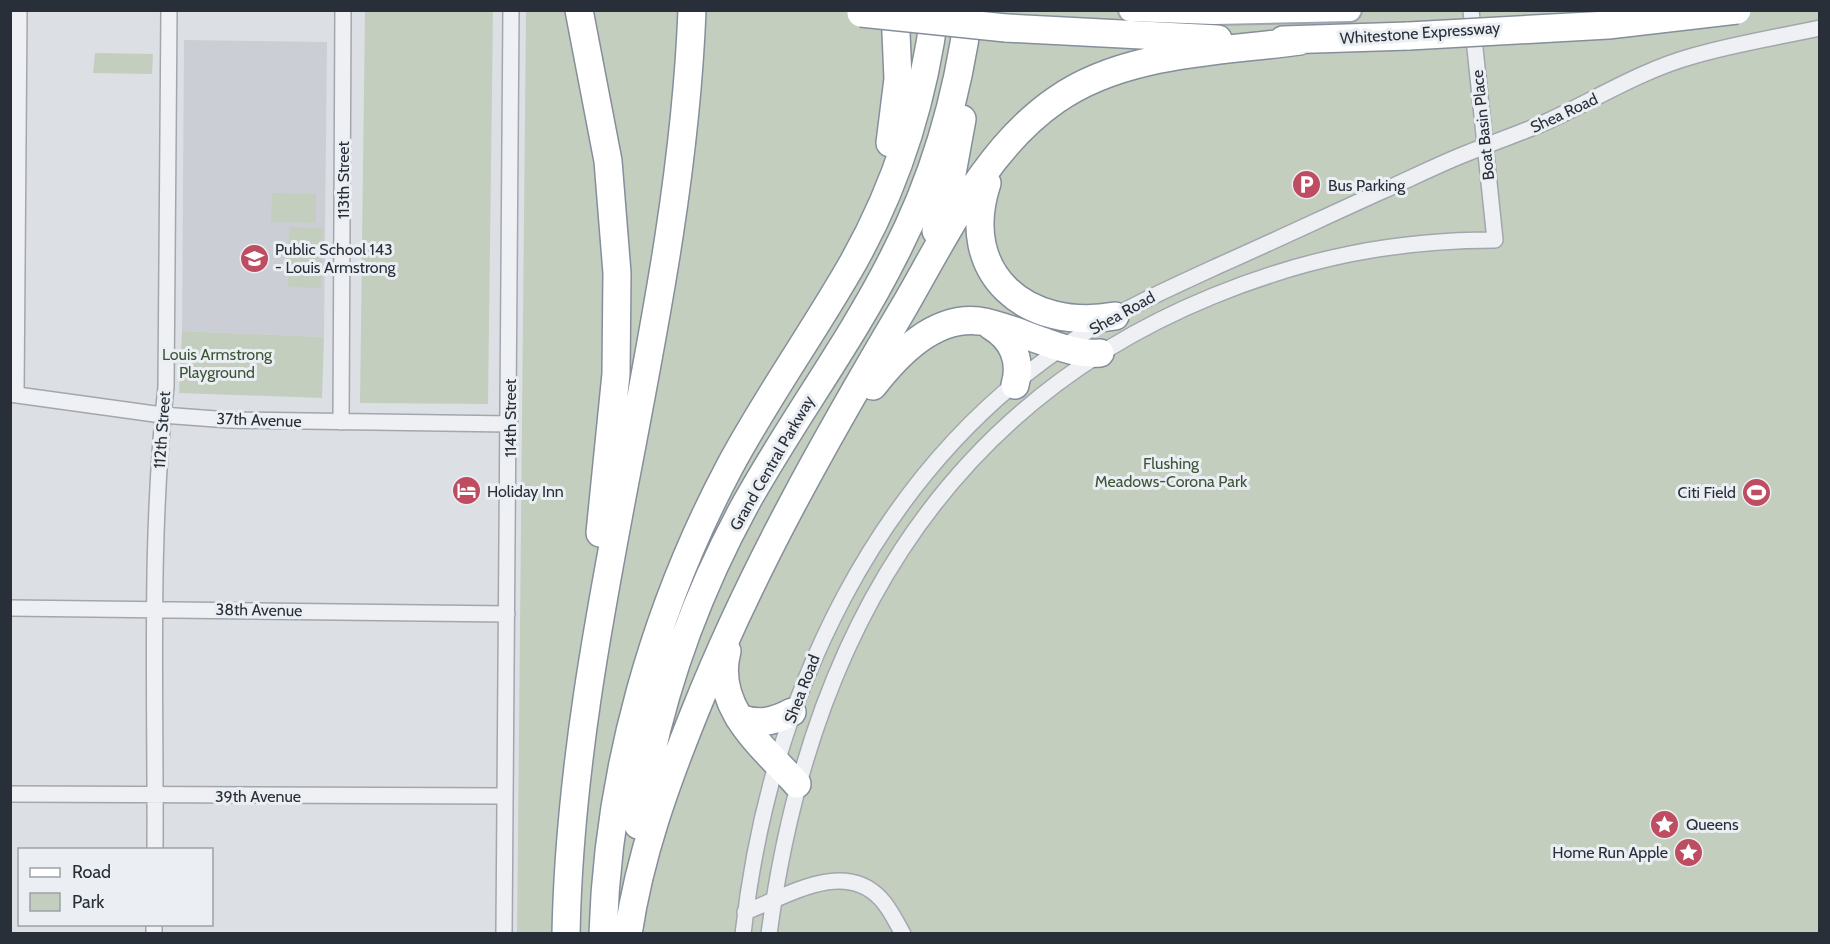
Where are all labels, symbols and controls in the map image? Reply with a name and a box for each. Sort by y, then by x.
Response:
street label: Whitestone Expressway [1339,18,1501,48]
street label: Boat Basin Place [1468,69,1498,181]
street label: Shea Road [1527,89,1601,137]
street label: 113th Street [334,140,353,219]
parking icon: Bus Parking [1291,169,1323,201]
place label: Bus Parking [1328,176,1406,195]
place label: Public School 143 - Louis Armstrong [275,240,397,277]
school or university icon: Public School 143 - Louis Armstrong [238,242,270,274]
street label: Shea Road [1086,287,1158,339]
park label: Louis Armstrong Playground [162,345,273,382]
street label: 114th Street [501,378,520,457]
street label: 112th Street [150,390,174,469]
street label: Grand Central Parkway [726,392,818,534]
street label: 37th Avenue [216,409,302,431]
park label: Flushing Meadows-Corona Park [1095,454,1248,491]
hotel icon: Holiday Inn [450,475,482,507]
sports icon: Citi Field [1741,476,1773,508]
place label: Holiday Inn [487,482,564,501]
place label: Citi Field [1677,483,1736,502]
street label: 38th Avenue [215,600,303,620]
street label: Shea Road [780,652,824,726]
street label: 39th Avenue [215,787,301,806]
place icon: Queens [1649,808,1681,840]
place label: Queens [1686,815,1739,834]
place icon: Home Run Apple [1673,836,1705,868]
place label: Home Run Apple [1552,843,1668,862]
legend [18,848,213,926]
text: Road [72,861,111,883]
text: Park [72,891,105,913]

